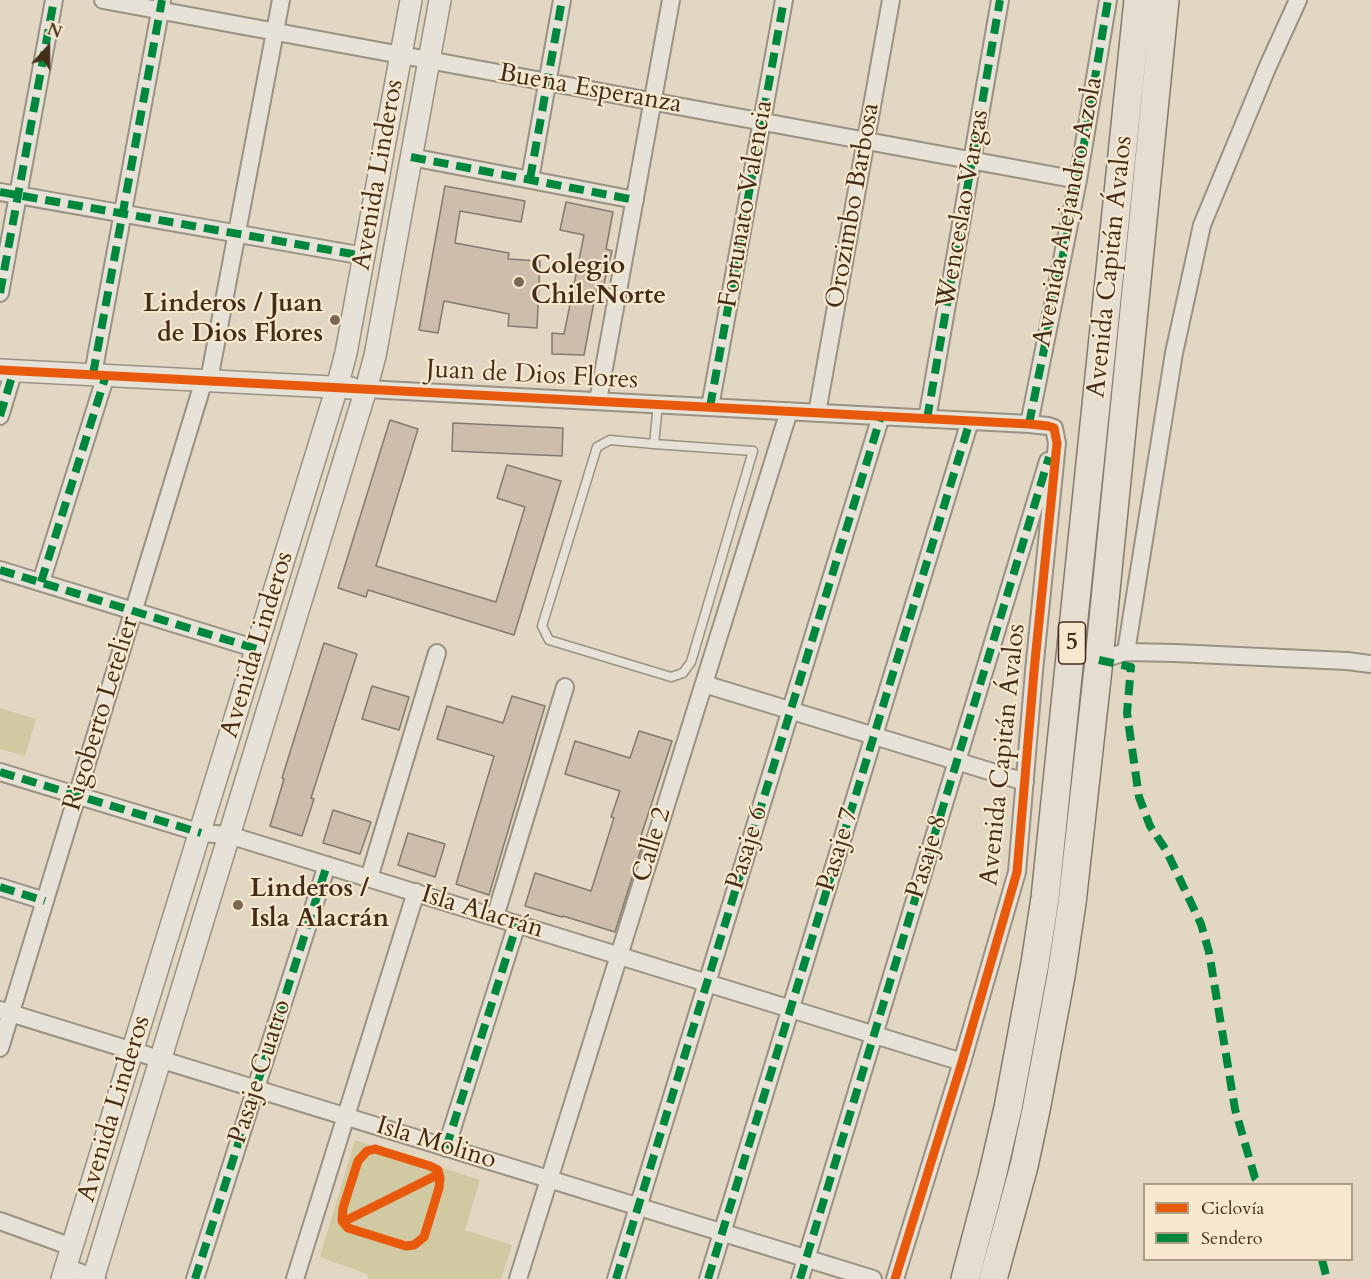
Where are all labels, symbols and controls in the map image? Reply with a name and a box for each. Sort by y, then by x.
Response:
north arrow [18,18,78,78]
text: N [44,18,65,44]
street label: Buena Esperanza [496,59,684,121]
street label: Avenida Alejandro Azola [1028,74,1110,350]
street label: Avenida Linderos [347,77,411,273]
street label: Fortunato Valencia [713,98,781,310]
street label: Orozimbo Barbosa [821,101,887,311]
street label: Wenceslao Vargas [931,107,997,311]
street label: Avenida Capitán Ávalos [1082,134,1140,400]
place label: Colegio ChileNorte [531,251,666,312]
marker: Colegio ChileNorte [512,275,526,289]
place label: Linderos / Juan de Dios Flores [143,289,323,350]
marker: Linderos / Juan de Dios Flores [328,313,342,327]
street label: Juan de Dios Flores [425,355,639,397]
street label: Avenida Linderos [215,548,301,742]
street label: Rigoberto Letelier [58,613,146,815]
street label: Avenida Capitán Ávalos [975,622,1033,888]
road number: 5 [1058,622,1086,664]
street label: Pasaje 6 [721,802,775,894]
street label: Calle 2 [627,804,679,886]
street label: Pasaje 7 [812,804,866,896]
street label: Pasaje 8 [901,811,955,903]
place label: Linderos / Isla Alacrán [250,874,389,936]
street label: Isla Alacrán [417,880,547,946]
marker: Linderos / Isla Alacrán [231,898,245,912]
street label: Pasaje Cuatro [223,996,299,1148]
street label: Avenida Linderos [72,1012,158,1206]
street label: Isla Molino [372,1111,500,1177]
legend [1143,1183,1353,1261]
text: Ciclovía [1201,1196,1264,1221]
text: Sendero [1201,1226,1262,1251]

